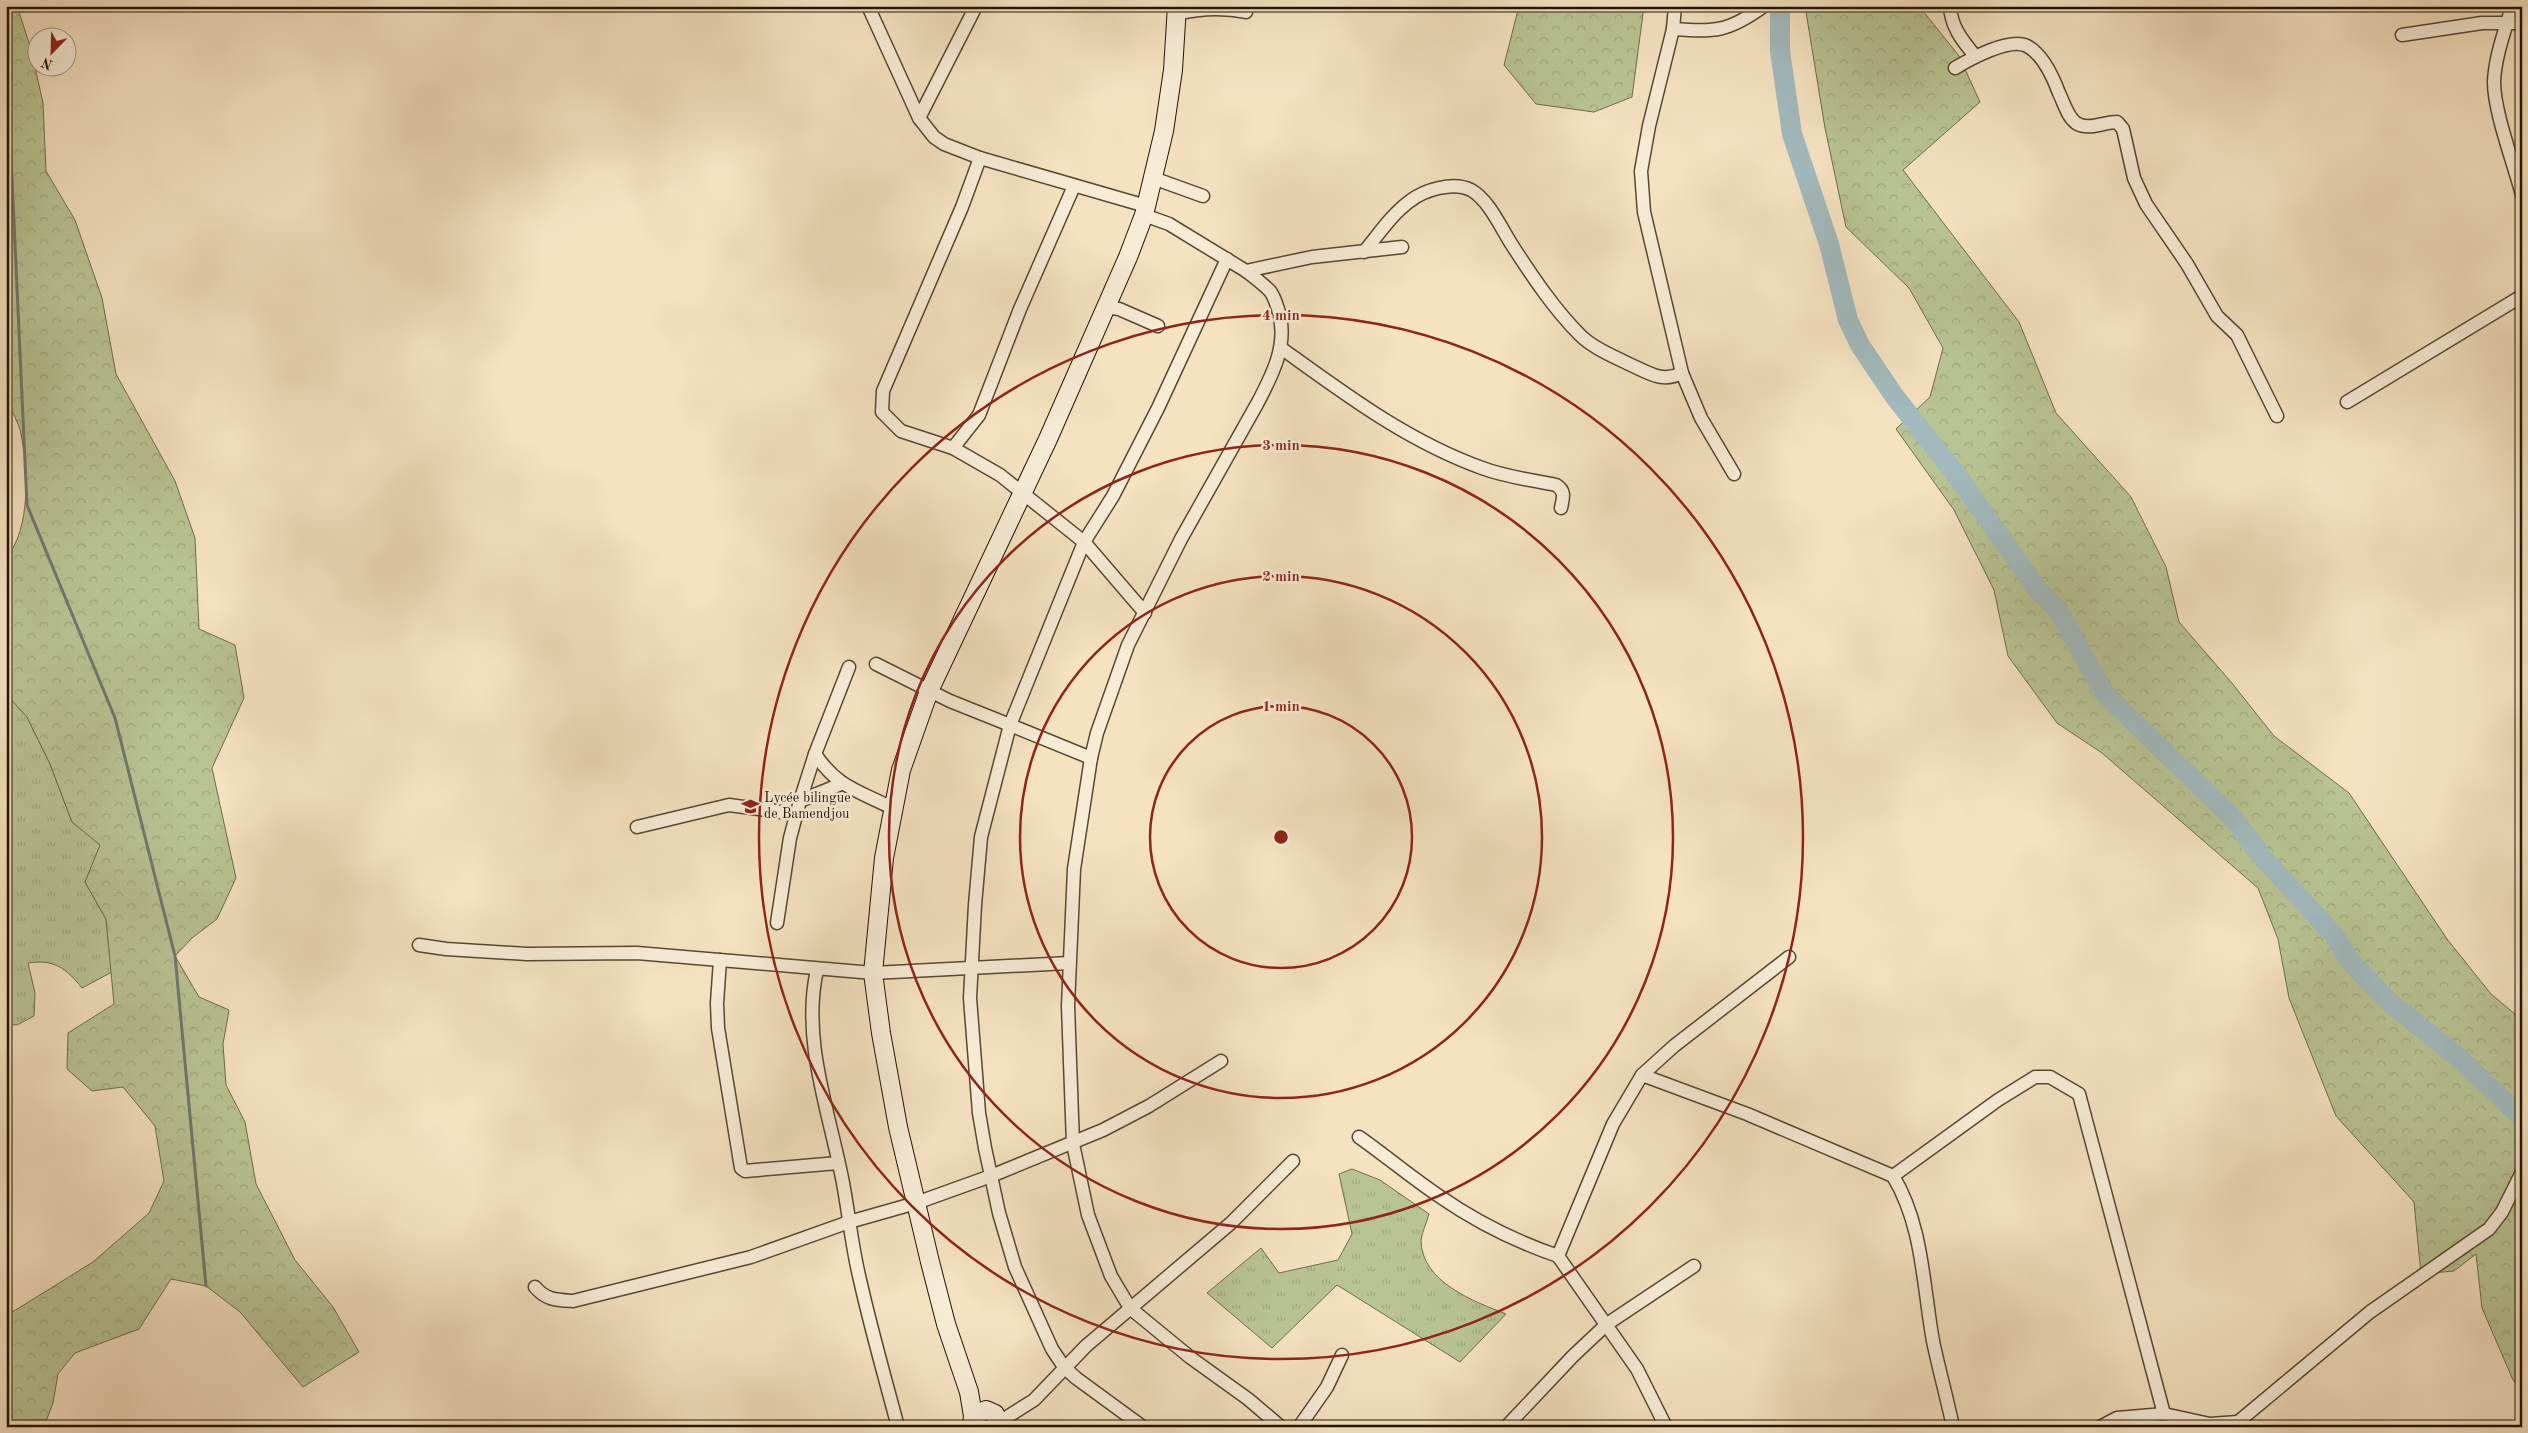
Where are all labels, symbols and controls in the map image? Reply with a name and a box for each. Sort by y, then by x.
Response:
north arrow [28,28,78,78]
text: N [39,54,55,72]
text: 4 min [1262,309,1300,324]
text: 3 min [1262,439,1300,454]
text: 2 min [1262,570,1300,585]
text: 1 min [1262,700,1300,715]
place label: Lycée bilingue de Bamendjou [764,791,851,821]
school or university icon: Lycée bilingue de Bamendjou [740,796,760,816]
centre of rings [1272,828,1290,846]

